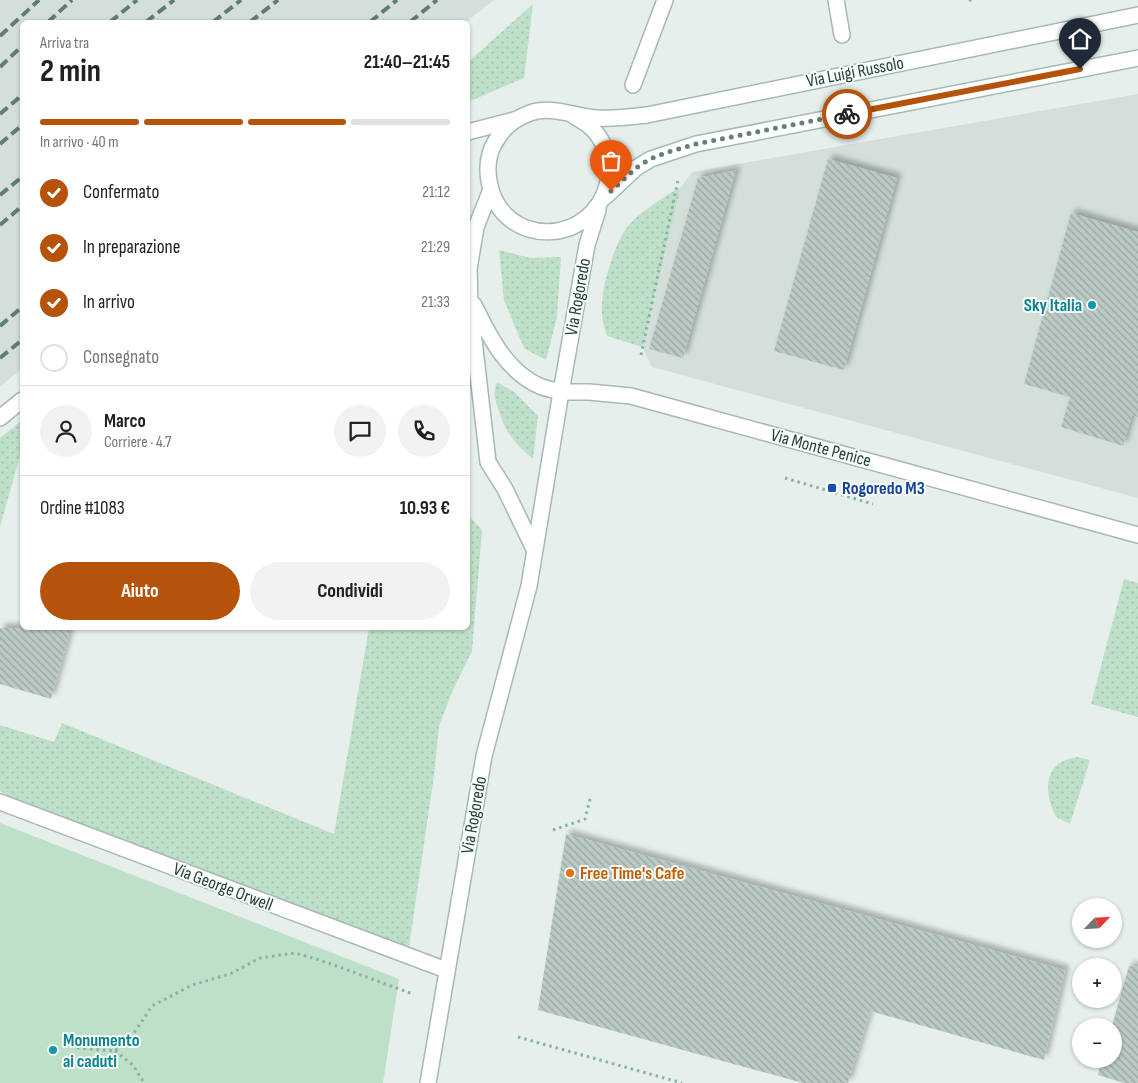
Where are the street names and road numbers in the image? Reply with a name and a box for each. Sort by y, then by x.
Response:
street label: Via Luigi Russolo [804,52,906,92]
street label: Via Rogoredo [561,257,595,337]
street label: Via Monte Penice [769,425,873,471]
street label: Via Rogoredo [457,775,491,855]
street label: Via George Orwell [170,858,276,916]

